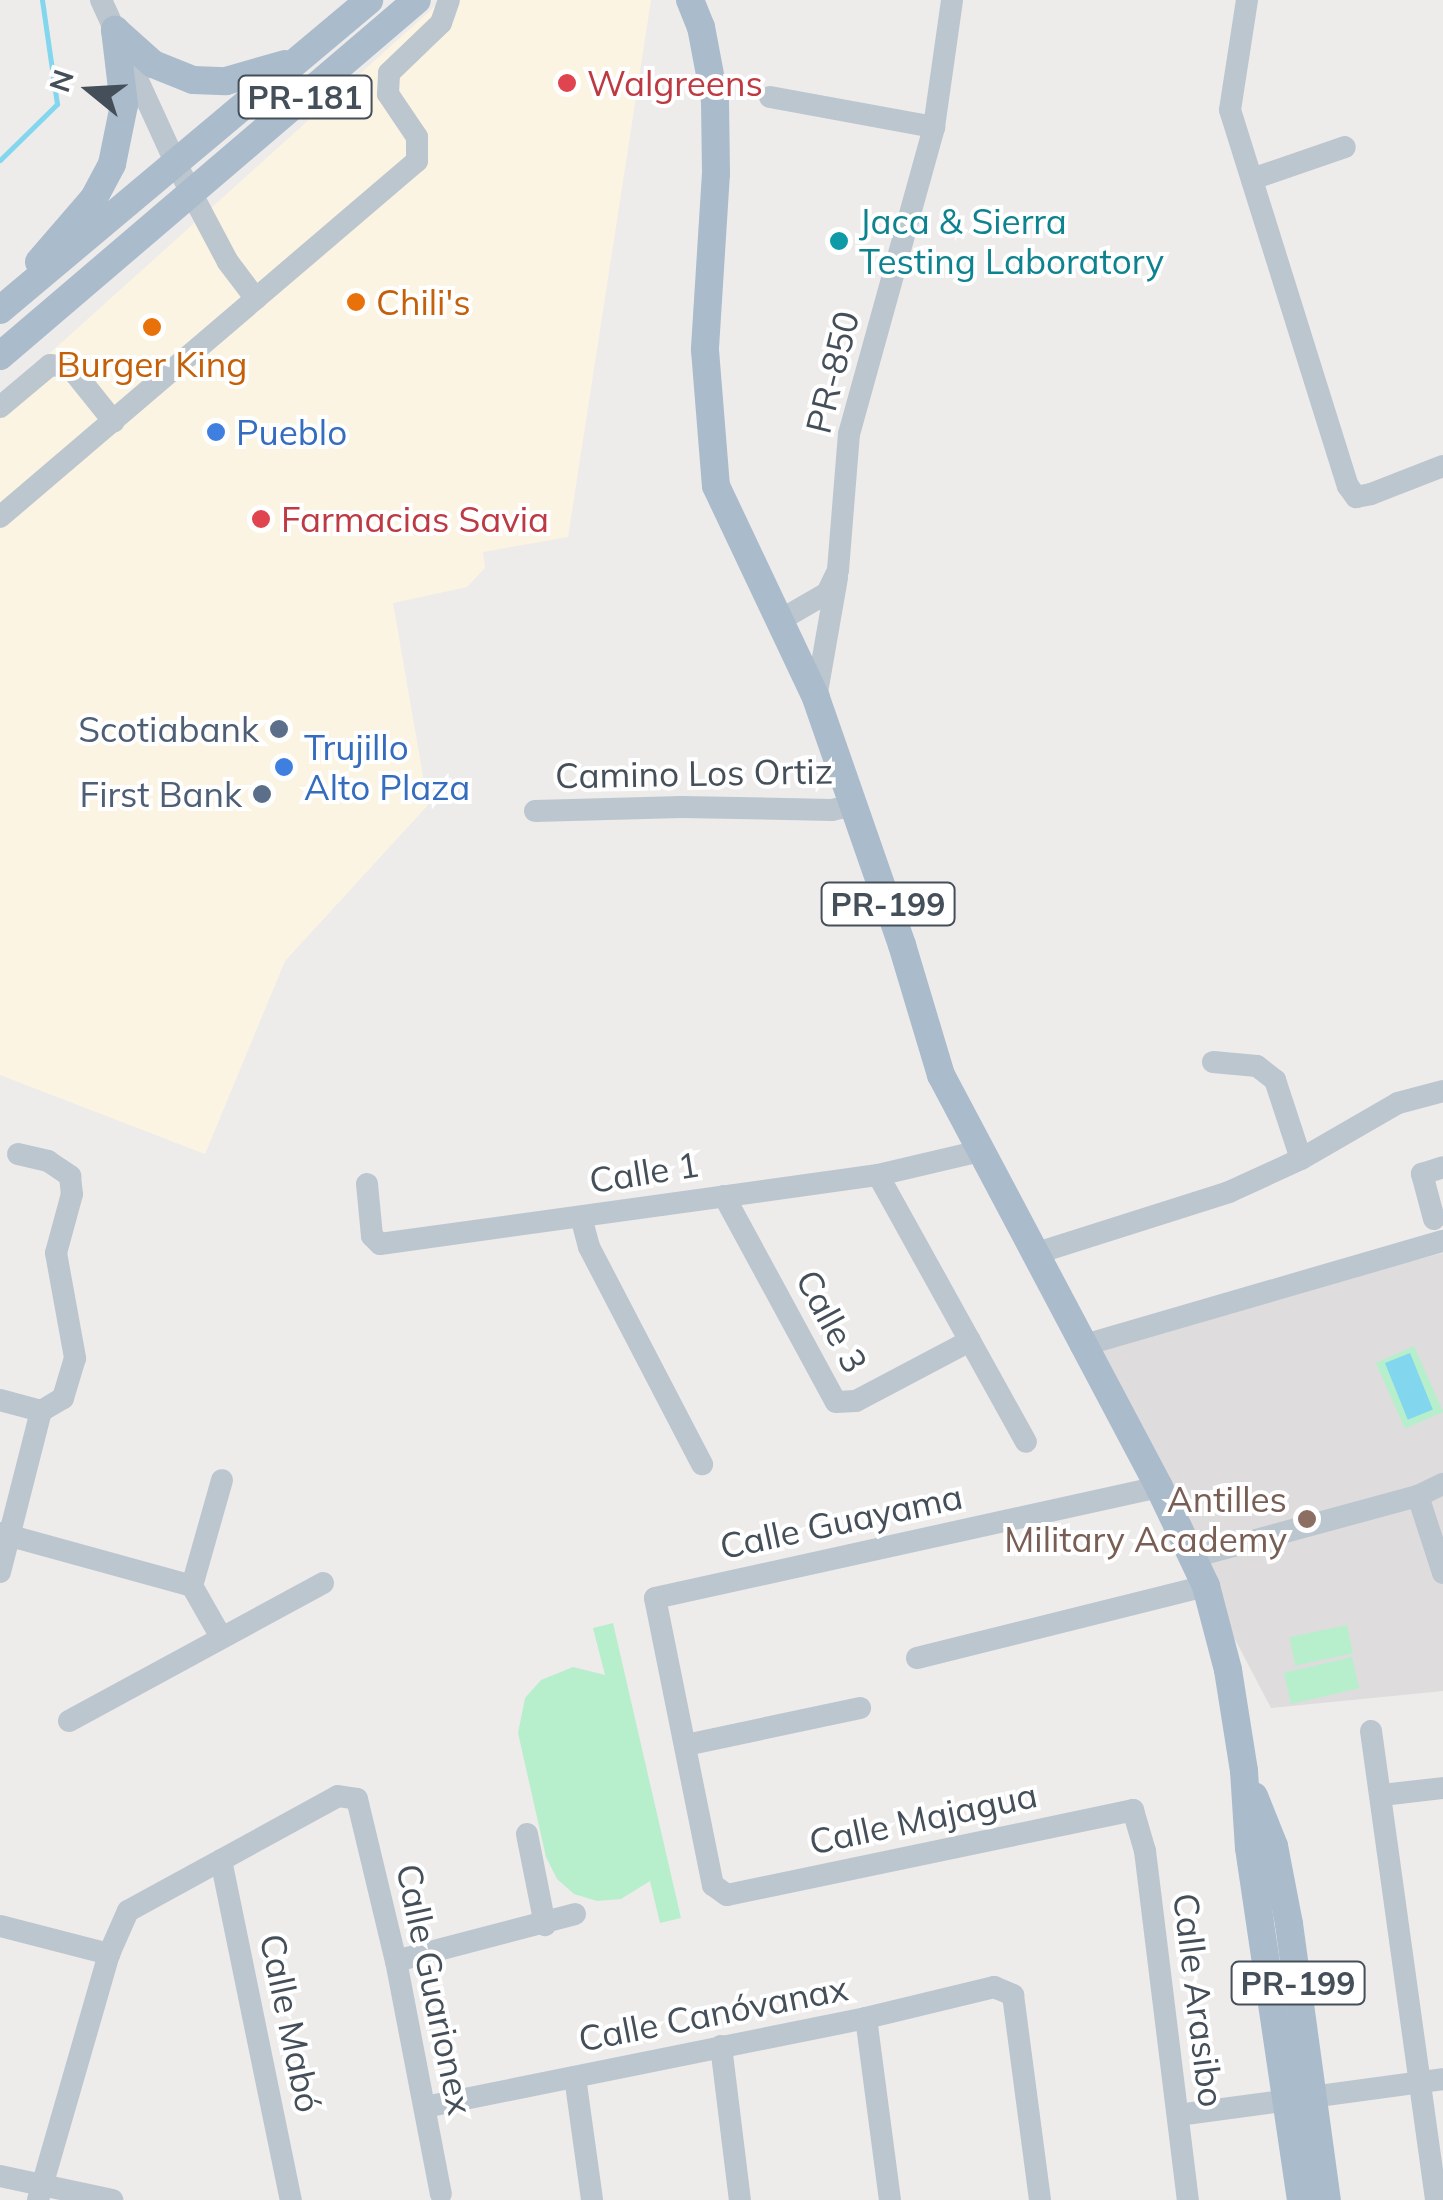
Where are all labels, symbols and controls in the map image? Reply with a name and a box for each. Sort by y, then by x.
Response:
north arrow [40,40,140,140]
place label: Walgreens [587,62,763,104]
text: N [41,65,81,96]
road number: PR-181 [238,70,372,124]
marker: Walgreens [556,72,578,94]
place label: Jaca & Sierra Testing Laboratory [859,200,1164,282]
marker: Jaca & Sierra Testing Laboratory [828,230,850,252]
place label: Chili's [376,281,471,323]
marker: Chili's [345,291,367,313]
street label: PR-850 [797,307,867,437]
marker: Burger King [141,316,163,338]
place label: Burger King [57,343,247,385]
place label: Pueblo [236,411,347,453]
marker: Pueblo [205,421,227,443]
place label: Farmacias Savia [281,498,549,540]
marker: Farmacias Savia [250,508,272,530]
place label: Scotiabank [78,708,259,750]
marker: Scotiabank [268,718,290,740]
place label: Trujillo Alto Plaza [304,726,470,808]
street label: Camino Los Ortiz [555,750,833,796]
marker: Trujillo Alto Plaza [273,756,295,778]
place label: First Bank [80,773,242,815]
marker: First Bank [251,783,273,805]
road number: PR-199 [820,877,956,931]
street label: Calle 1 [586,1143,702,1201]
street label: Calle 3 [788,1262,876,1380]
street label: Calle Guayama [716,1475,966,1567]
place label: Antilles Military Academy [1004,1478,1287,1560]
marker: Antilles Military Academy [1296,1508,1318,1530]
street label: Calle Majagua [805,1773,1041,1863]
street label: Calle Guarionex [388,1860,482,2118]
street label: Calle Arasibo [1165,1891,1233,2109]
street label: Calle Mabó [252,1930,330,2116]
road number: PR-199 [1230,1956,1366,2010]
street label: Calle Canóvanax [575,1966,851,2060]

